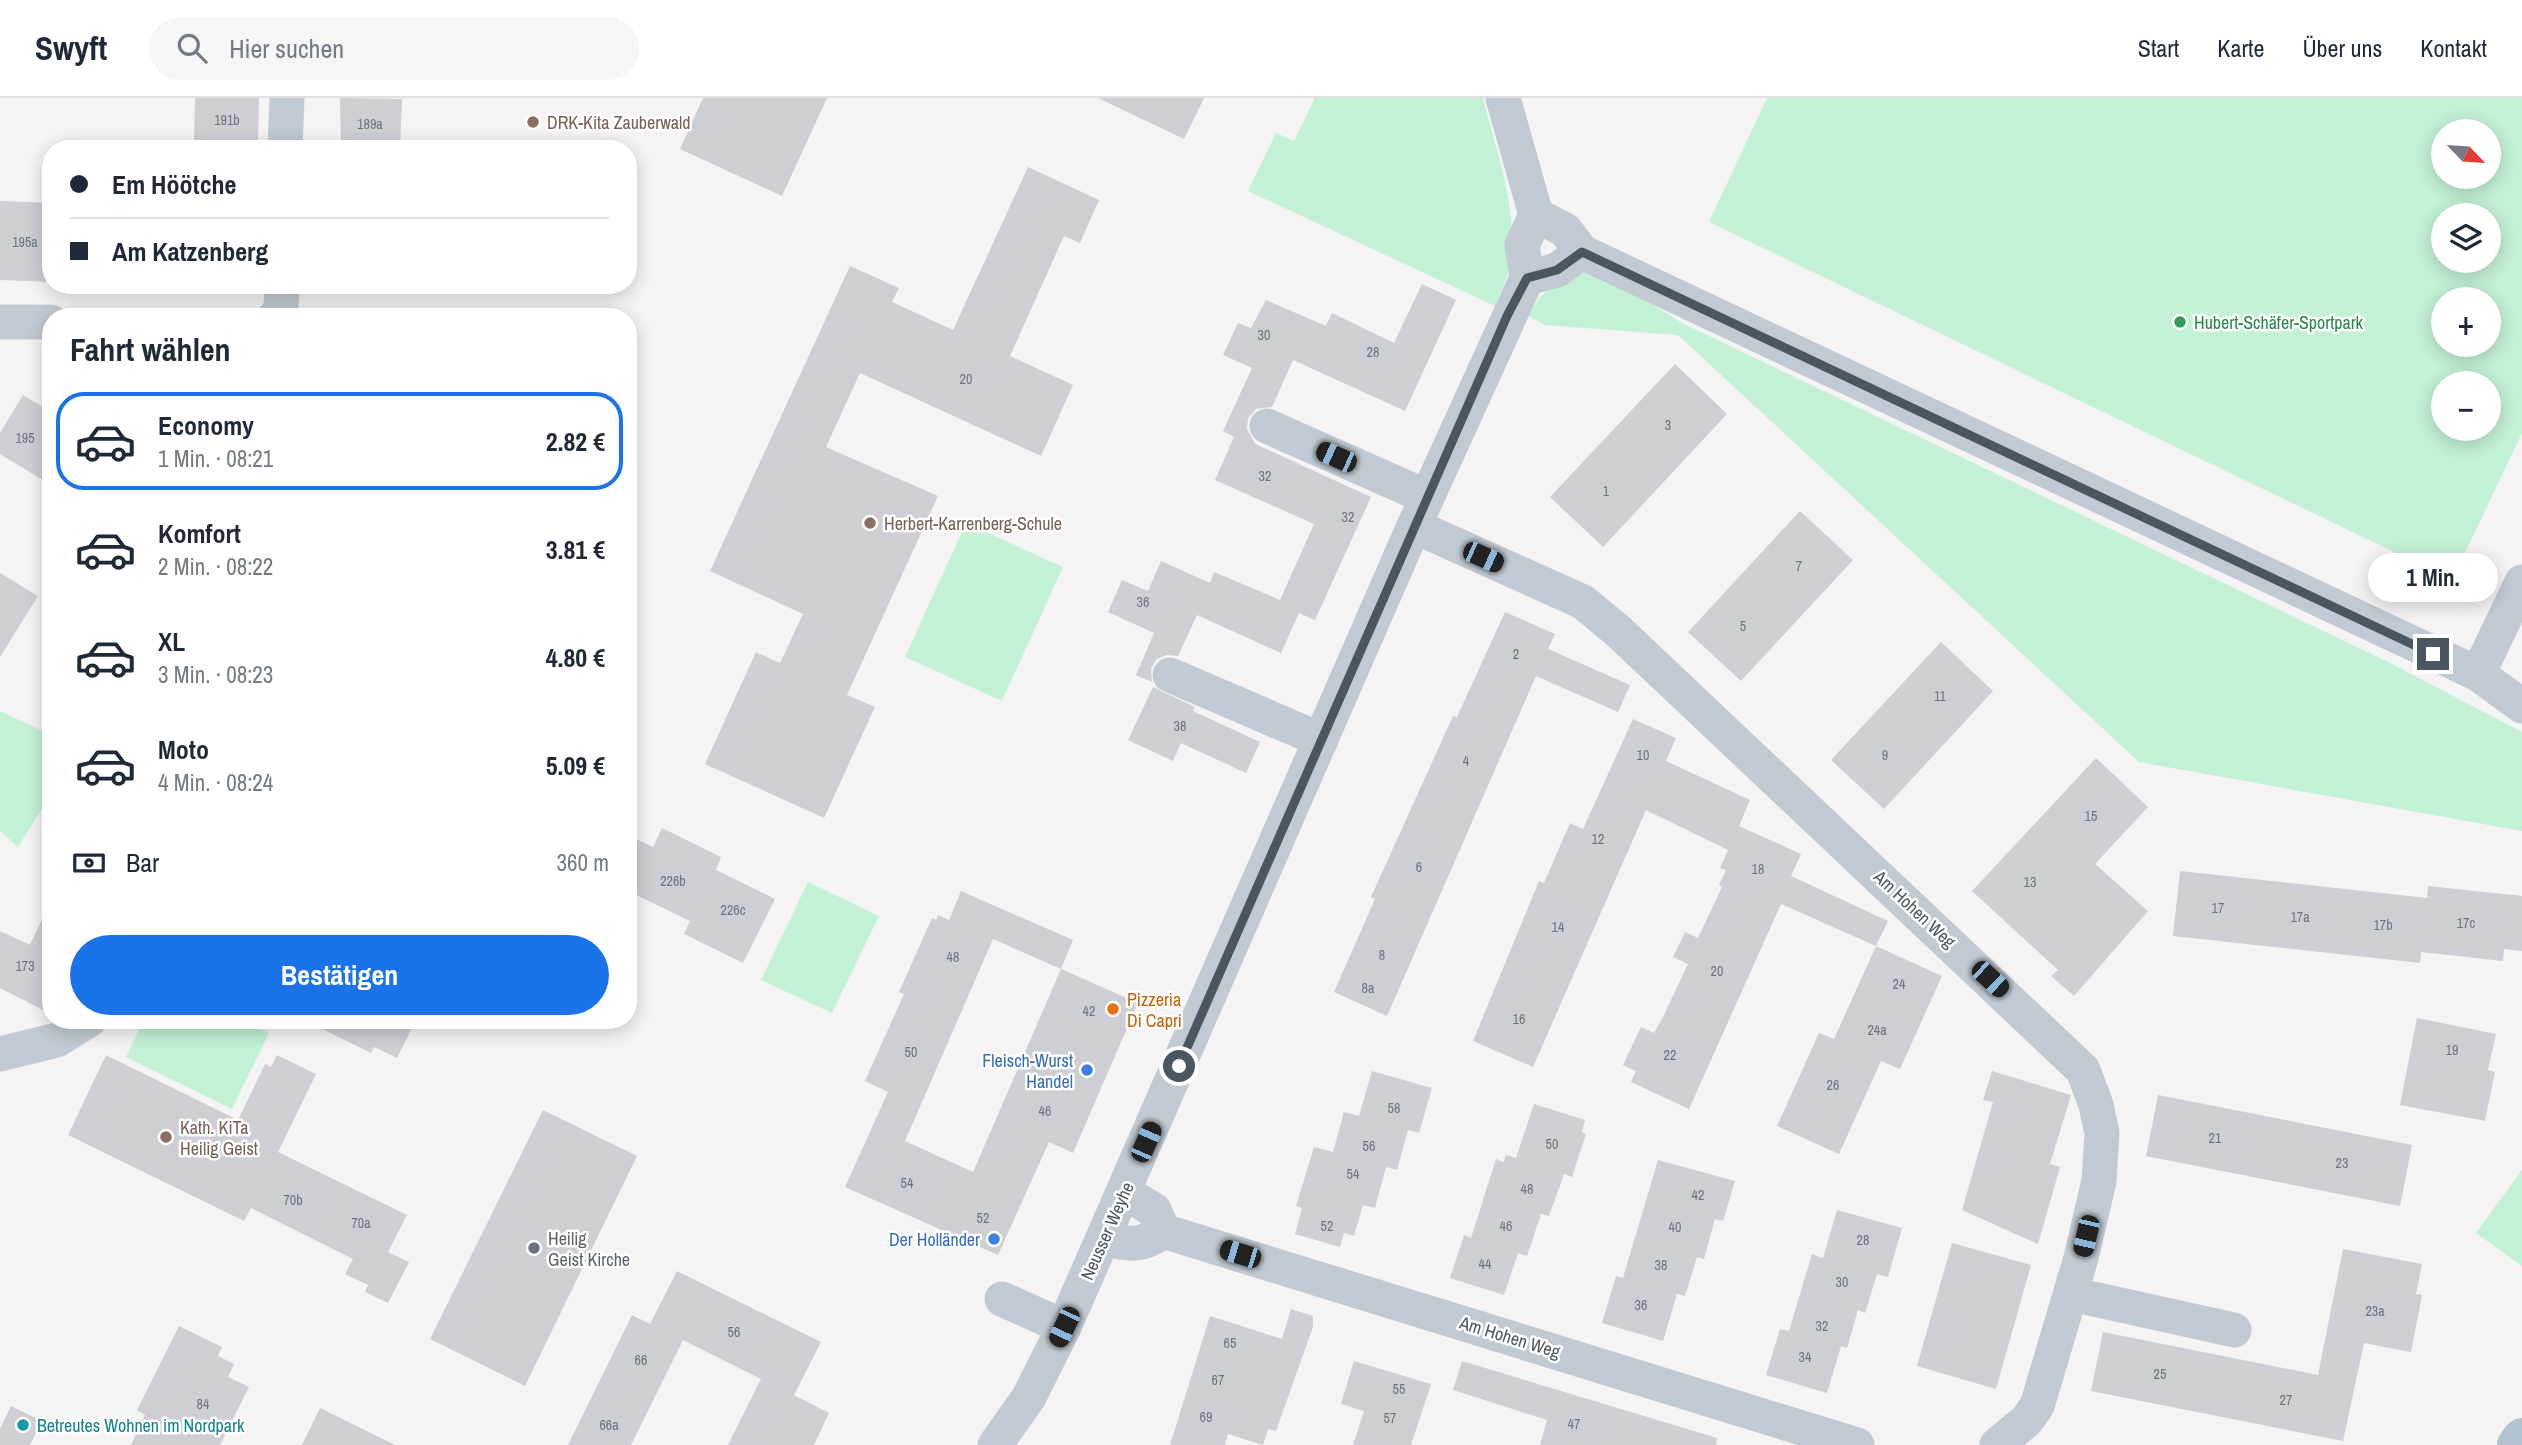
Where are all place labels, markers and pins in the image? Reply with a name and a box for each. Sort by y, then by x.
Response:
place label: DRK-Kita Zauberwald [547,110,691,135]
marker: DRK-Kita Zauberwald [525,114,541,130]
place label: Hubert-Schäfer-Sportpark [2194,310,2364,335]
marker: Hubert-Schäfer-Sportpark [2172,314,2188,330]
place label: Herbert-Karrenberg-Schule [884,511,1062,536]
marker: Herbert-Karrenberg-Schule [862,515,878,531]
place label: Pizzeria Di Capri [1127,987,1182,1033]
marker: Pizzeria Di Capri [1105,1001,1121,1017]
place label: Fleisch-Wurst Handel [982,1048,1073,1094]
marker: Fleisch-Wurst Handel [1079,1062,1095,1078]
place label: Kath. KiTa Heilig Geist [180,1115,258,1161]
marker: Kath. KiTa Heilig Geist [158,1129,174,1145]
place label: Heilig Geist Kirche [548,1226,630,1272]
place label: Der Holländer [889,1227,980,1252]
marker: Der Holländer [986,1231,1002,1247]
marker: Heilig Geist Kirche [526,1240,542,1256]
place label: Betreutes Wohnen im Nordpark [37,1413,245,1438]
marker: Betreutes Wohnen im Nordpark [15,1417,31,1433]

